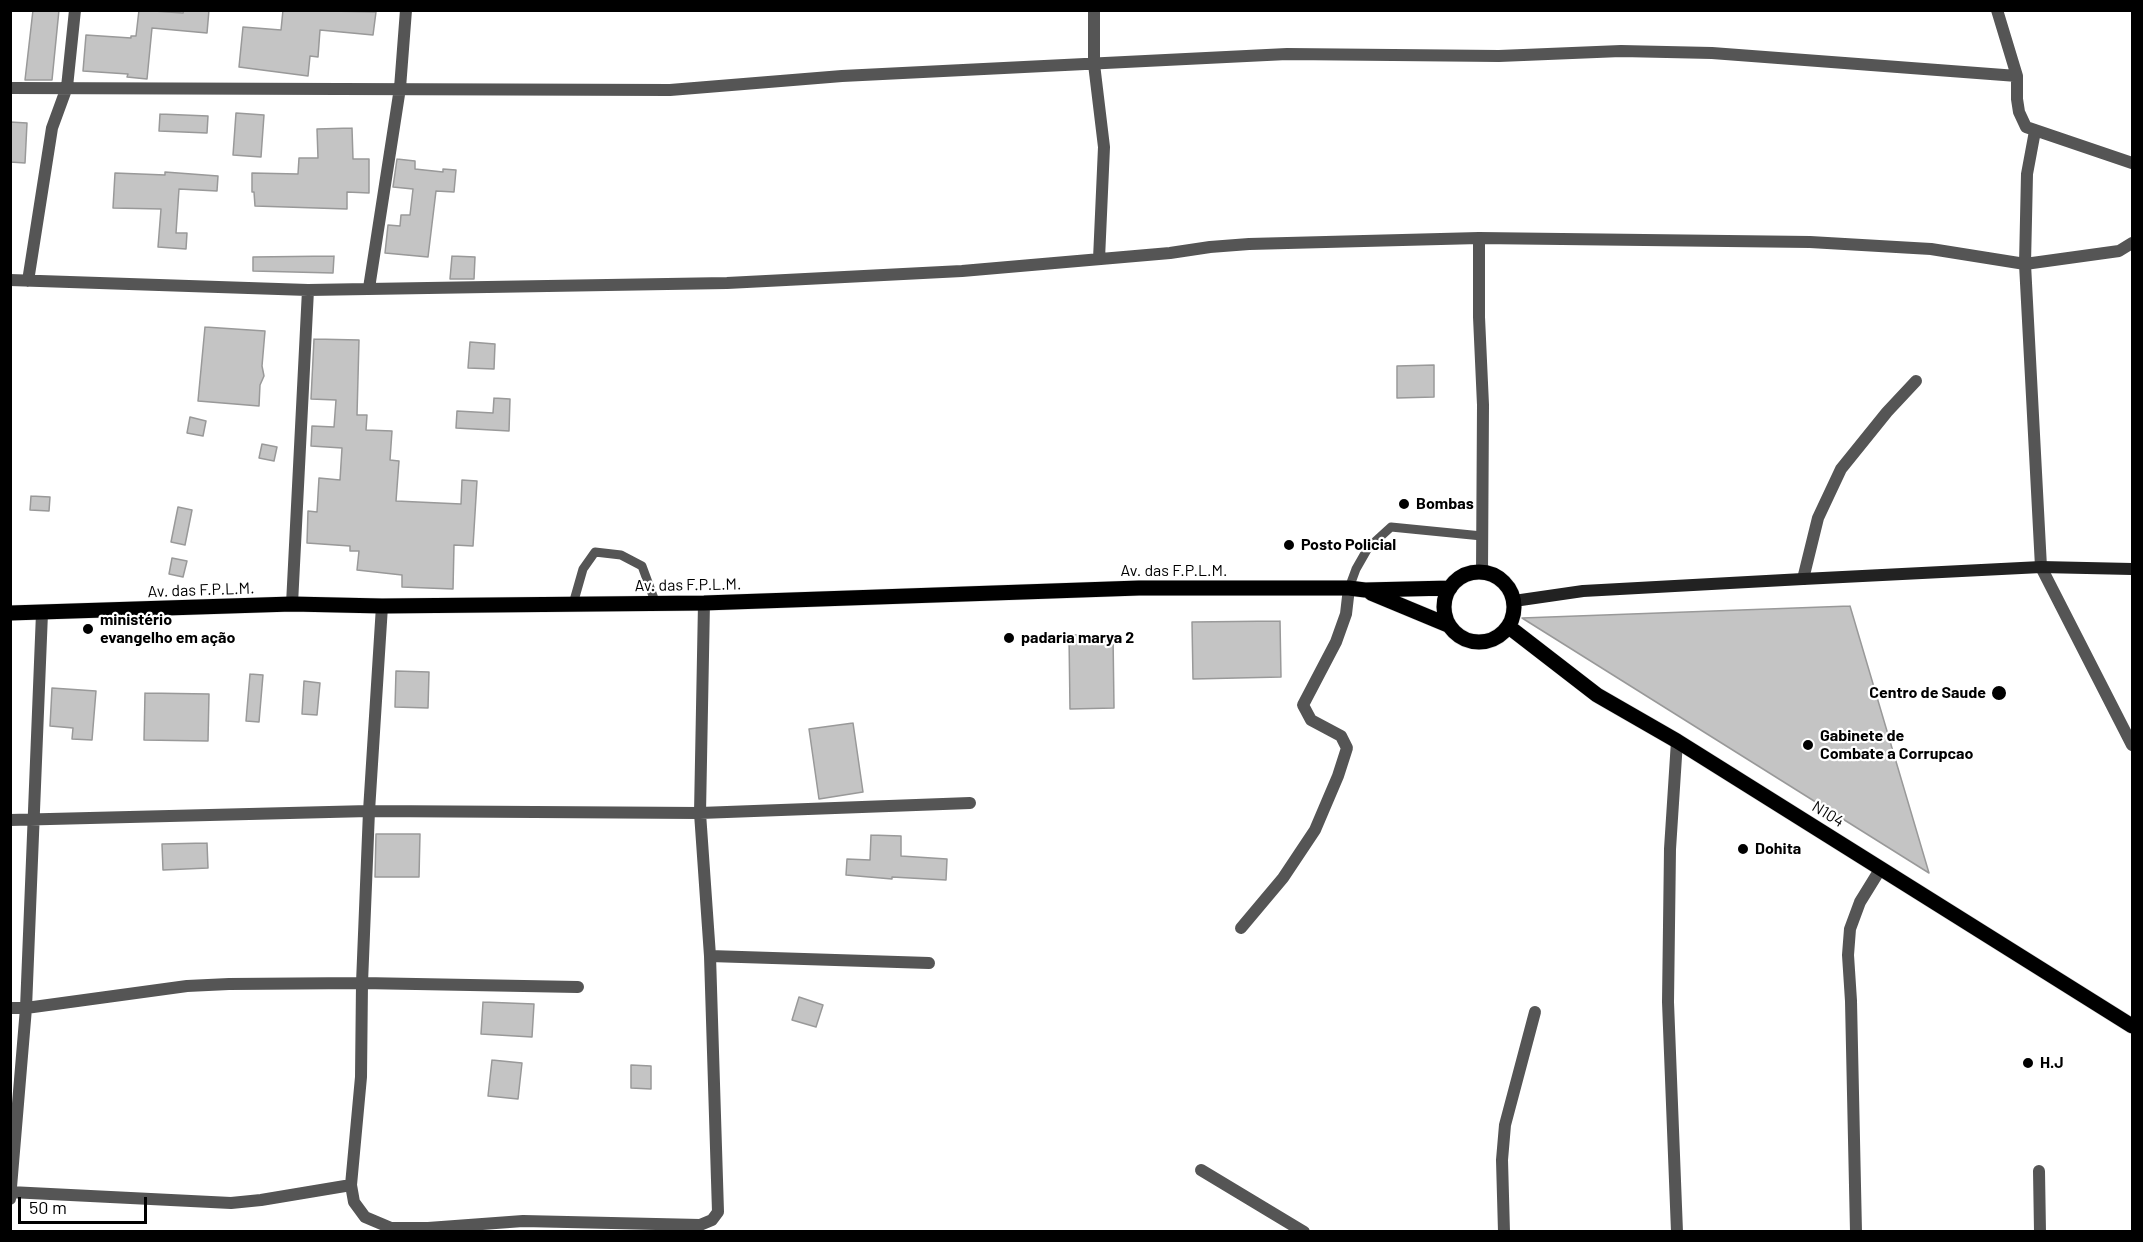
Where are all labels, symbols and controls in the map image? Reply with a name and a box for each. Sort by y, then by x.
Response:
place label: Bombas [1416,494,1474,514]
marker: Bombas [1397,497,1411,511]
place label: Posto Policial [1301,535,1396,555]
marker: Posto Policial [1282,538,1296,552]
street label: Av. das F.P.L.M. [1121,561,1227,581]
street label: Av. das F.P.L.M. [634,574,742,596]
street label: Av. das F.P.L.M. [147,579,255,601]
place label: ministério evangelho em ação [100,610,235,648]
marker: ministério evangelho em ação [81,622,95,636]
place label: padaria marya 2 [1021,628,1134,648]
marker: padaria marya 2 [1002,631,1016,645]
place label: Centro de Saude [1869,683,1986,703]
marker: Centro de Saude [1990,684,2008,702]
place label: Gabinete de Combate a Corrupcao [1820,726,1973,764]
marker: Gabinete de Combate a Corrupcao [1801,738,1815,752]
street label: N104 [1808,797,1848,831]
place label: Dohita [1755,839,1801,859]
marker: Dohita [1736,842,1750,856]
place label: H.J [2040,1053,2064,1073]
marker: H.J [2021,1056,2035,1070]
scale bar [21,1185,150,1223]
text: 50 m [29,1196,67,1218]

